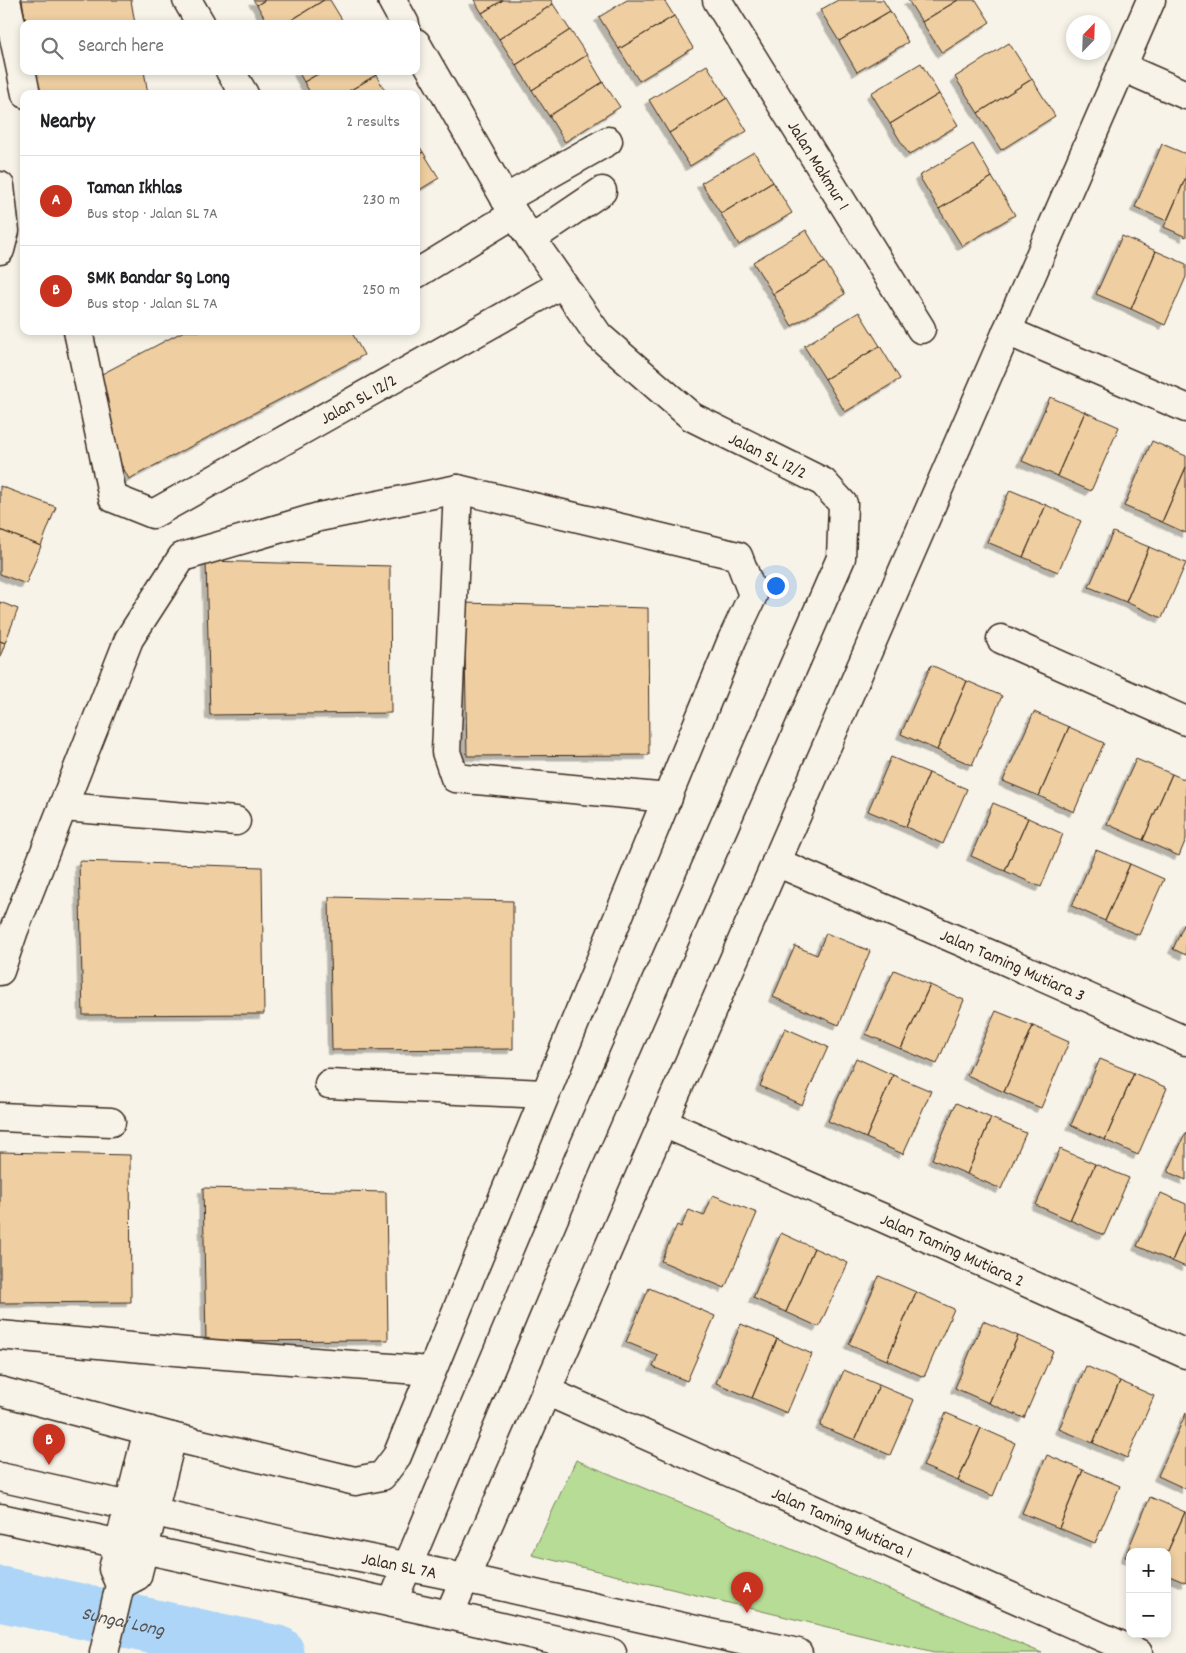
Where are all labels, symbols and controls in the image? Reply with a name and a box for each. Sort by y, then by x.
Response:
north arrow [1066,15,1111,60]
search box [20,20,420,75]
icon: search [38,34,66,62]
text: Search here [78,34,164,61]
text: Nearby [40,108,95,138]
text: 2 results [346,111,400,134]
street label: Jalan Makmur 1 [780,116,854,216]
text: Taman Ikhlas [87,176,182,203]
text: A [52,189,60,212]
text: 230 m [363,189,400,212]
text: Bus stop · Jalan SL 7A [87,203,218,226]
text: SMK Bandar Sg Long [87,266,230,293]
text: B [52,279,60,302]
text: 250 m [362,279,400,302]
text: Bus stop · Jalan SL 7A [87,293,218,316]
street label: Jalan SL 12/2 [316,369,402,432]
street label: Jalan SL 12/2 [723,428,810,487]
your location [763,573,789,599]
street label: Jalan Taming Mutiara 3 [935,924,1088,1010]
street label: Jalan Taming Mutiara 2 [875,1208,1028,1295]
pin: B [33,1424,65,1465]
street label: Jalan Taming Mutiara 1 [767,1482,916,1567]
street label: Jalan SL 7A [359,1548,439,1587]
map controls [1126,1548,1171,1638]
button: + [1126,1548,1171,1593]
pin: A [731,1572,763,1613]
button: − [1126,1593,1171,1638]
water label: Sungai Long [79,1602,167,1646]

